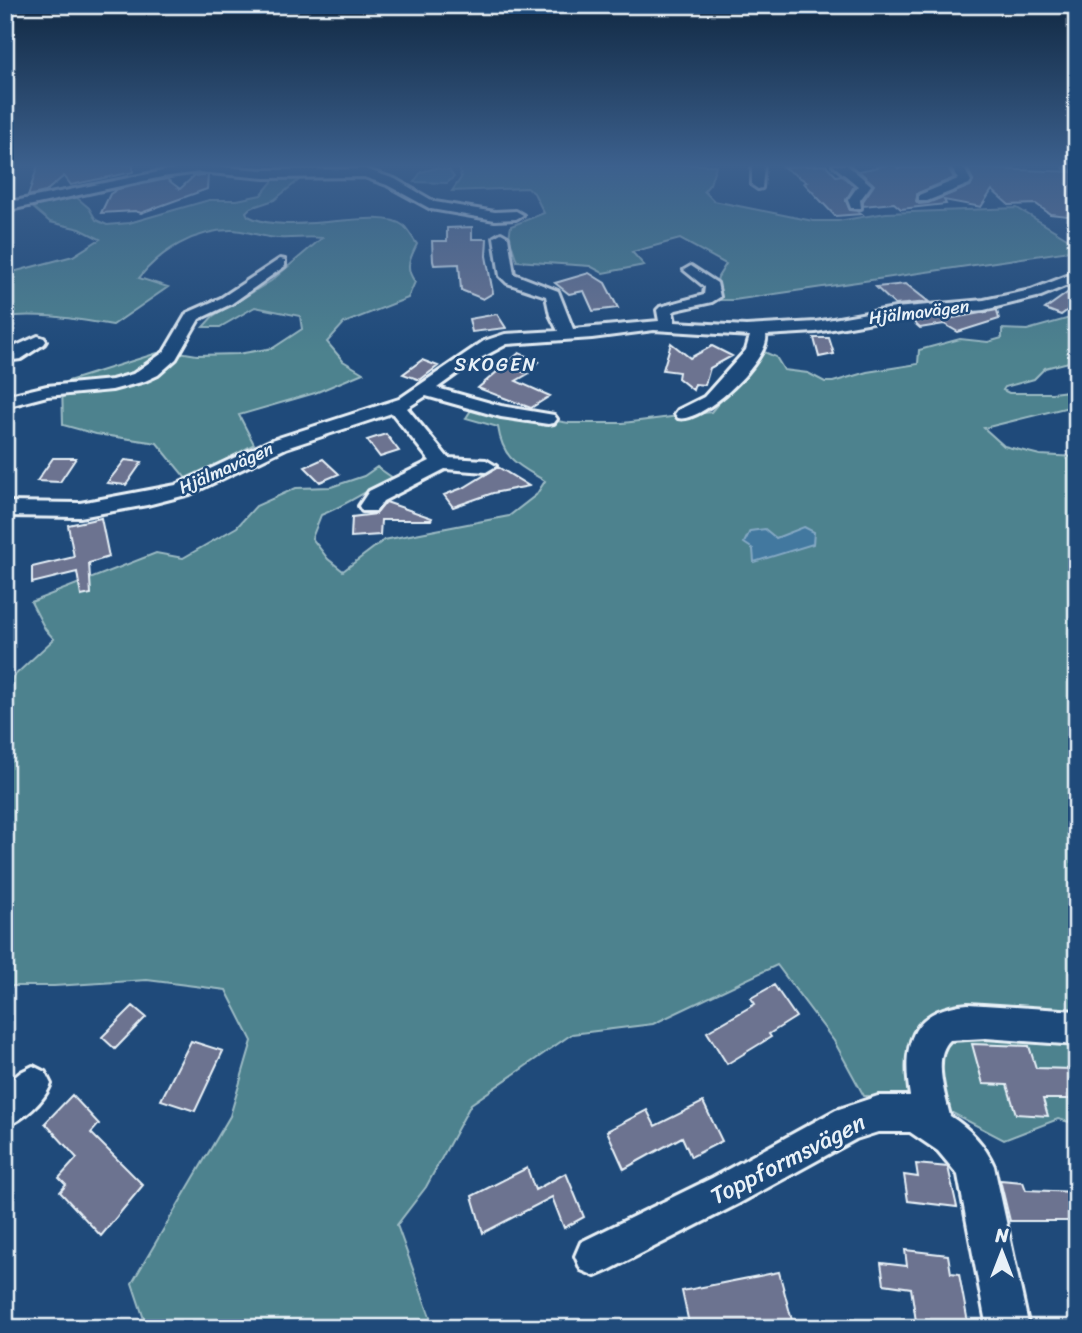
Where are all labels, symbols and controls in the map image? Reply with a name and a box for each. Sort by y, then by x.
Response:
street label: Hjälmavägen [867,290,971,334]
district label: SKOGEN [454,348,538,381]
street label: Hjälmavägen [173,433,279,503]
street label: Toppformsvägen [703,1102,873,1216]
north arrow [967,1218,1036,1288]
text: N [994,1219,1009,1252]

